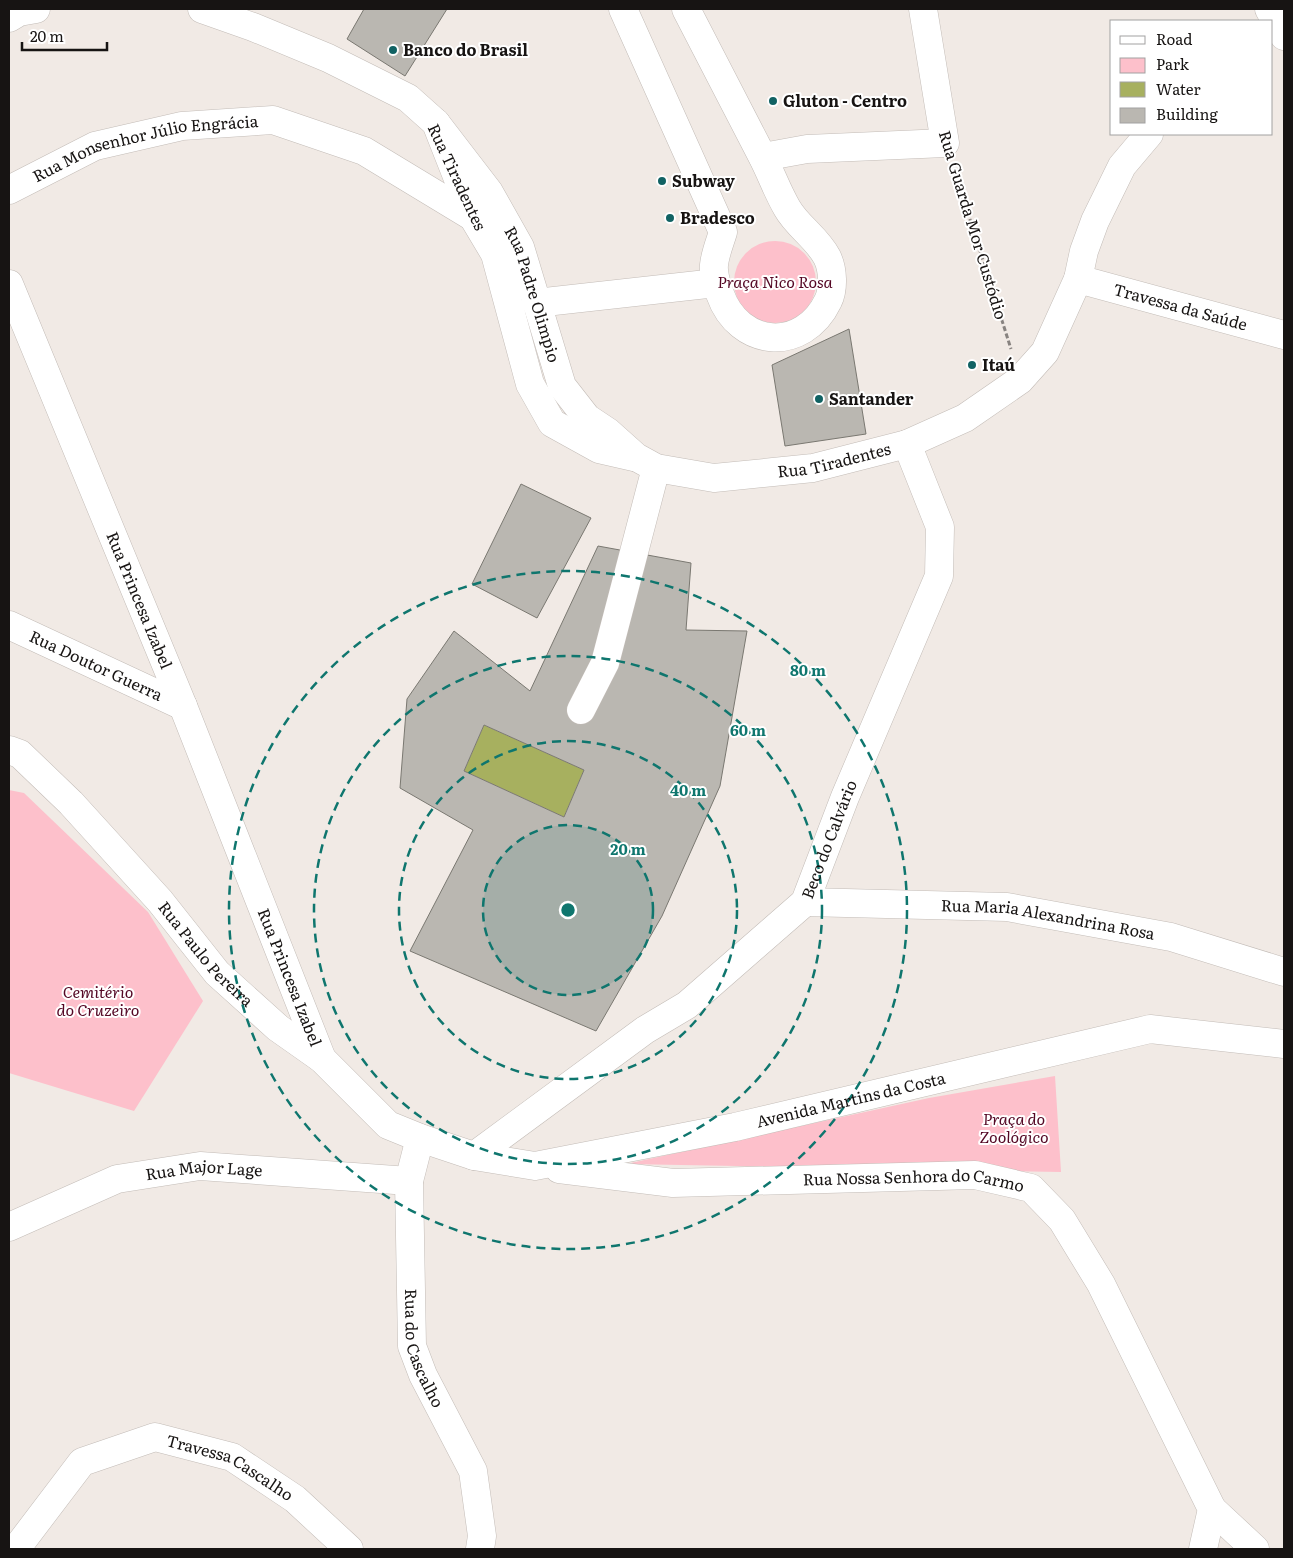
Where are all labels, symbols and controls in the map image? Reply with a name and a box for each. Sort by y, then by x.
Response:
scale bar [22,20,108,52]
legend [1110,20,1273,135]
text: 20 m [30,24,64,47]
text: Road [1156,27,1192,50]
place label: Banco do Brasil [403,37,528,61]
marker: Banco do Brasil [387,44,399,56]
text: Park [1156,52,1190,75]
text: Water [1156,77,1201,100]
place label: Gluton - Centro [783,88,907,112]
marker: Gluton - Centro [767,95,779,107]
text: Building [1156,102,1218,125]
street label: Rua Monsenhor Júlio Engrácia [28,108,259,187]
street label: Rua Tiradentes [423,119,493,234]
street label: Rua Guarda Mor Custódio [934,127,1014,322]
place label: Subway [672,168,735,192]
marker: Subway [656,175,668,187]
place label: Bradesco [680,205,755,229]
marker: Bradesco [664,212,676,224]
street label: Rua Padre Olimpio [499,221,567,365]
park label: Praça Nico Rosa [717,269,834,293]
street label: Travessa da Saúde [1111,276,1250,335]
place label: Itaú [982,352,1015,376]
marker: Itaú [966,359,978,371]
place label: Santander [829,386,914,410]
marker: Santander [813,393,825,405]
street label: Rua Tiradentes [776,436,893,483]
street label: Rua Princesa Izabel [101,527,179,672]
street label: Rua Doutor Guerra [26,623,167,706]
text: 80 m [790,658,826,681]
text: 60 m [730,718,766,741]
street label: Beco do Calvário [794,776,862,902]
text: 40 m [670,778,706,801]
text: 20 m [610,837,646,860]
street label: Rua Maria Alexandrina Rosa [941,892,1157,945]
street label: Rua Paulo Pereira [153,896,260,1012]
centre of rings [559,901,577,919]
street label: Rua Princesa Izabel [253,904,329,1050]
park label: Cemitério do Cruzeiro [57,979,139,1021]
street label: Avenida Martins da Costa [754,1065,948,1133]
park label: Praça do Zoológico [979,1106,1049,1148]
street label: Rua Major Lage [144,1153,263,1185]
street label: Rua Nossa Senhora do Carmo [803,1162,1027,1197]
street label: Rua do Cascalho [400,1289,451,1412]
street label: Travessa Cascalho [164,1427,299,1506]

